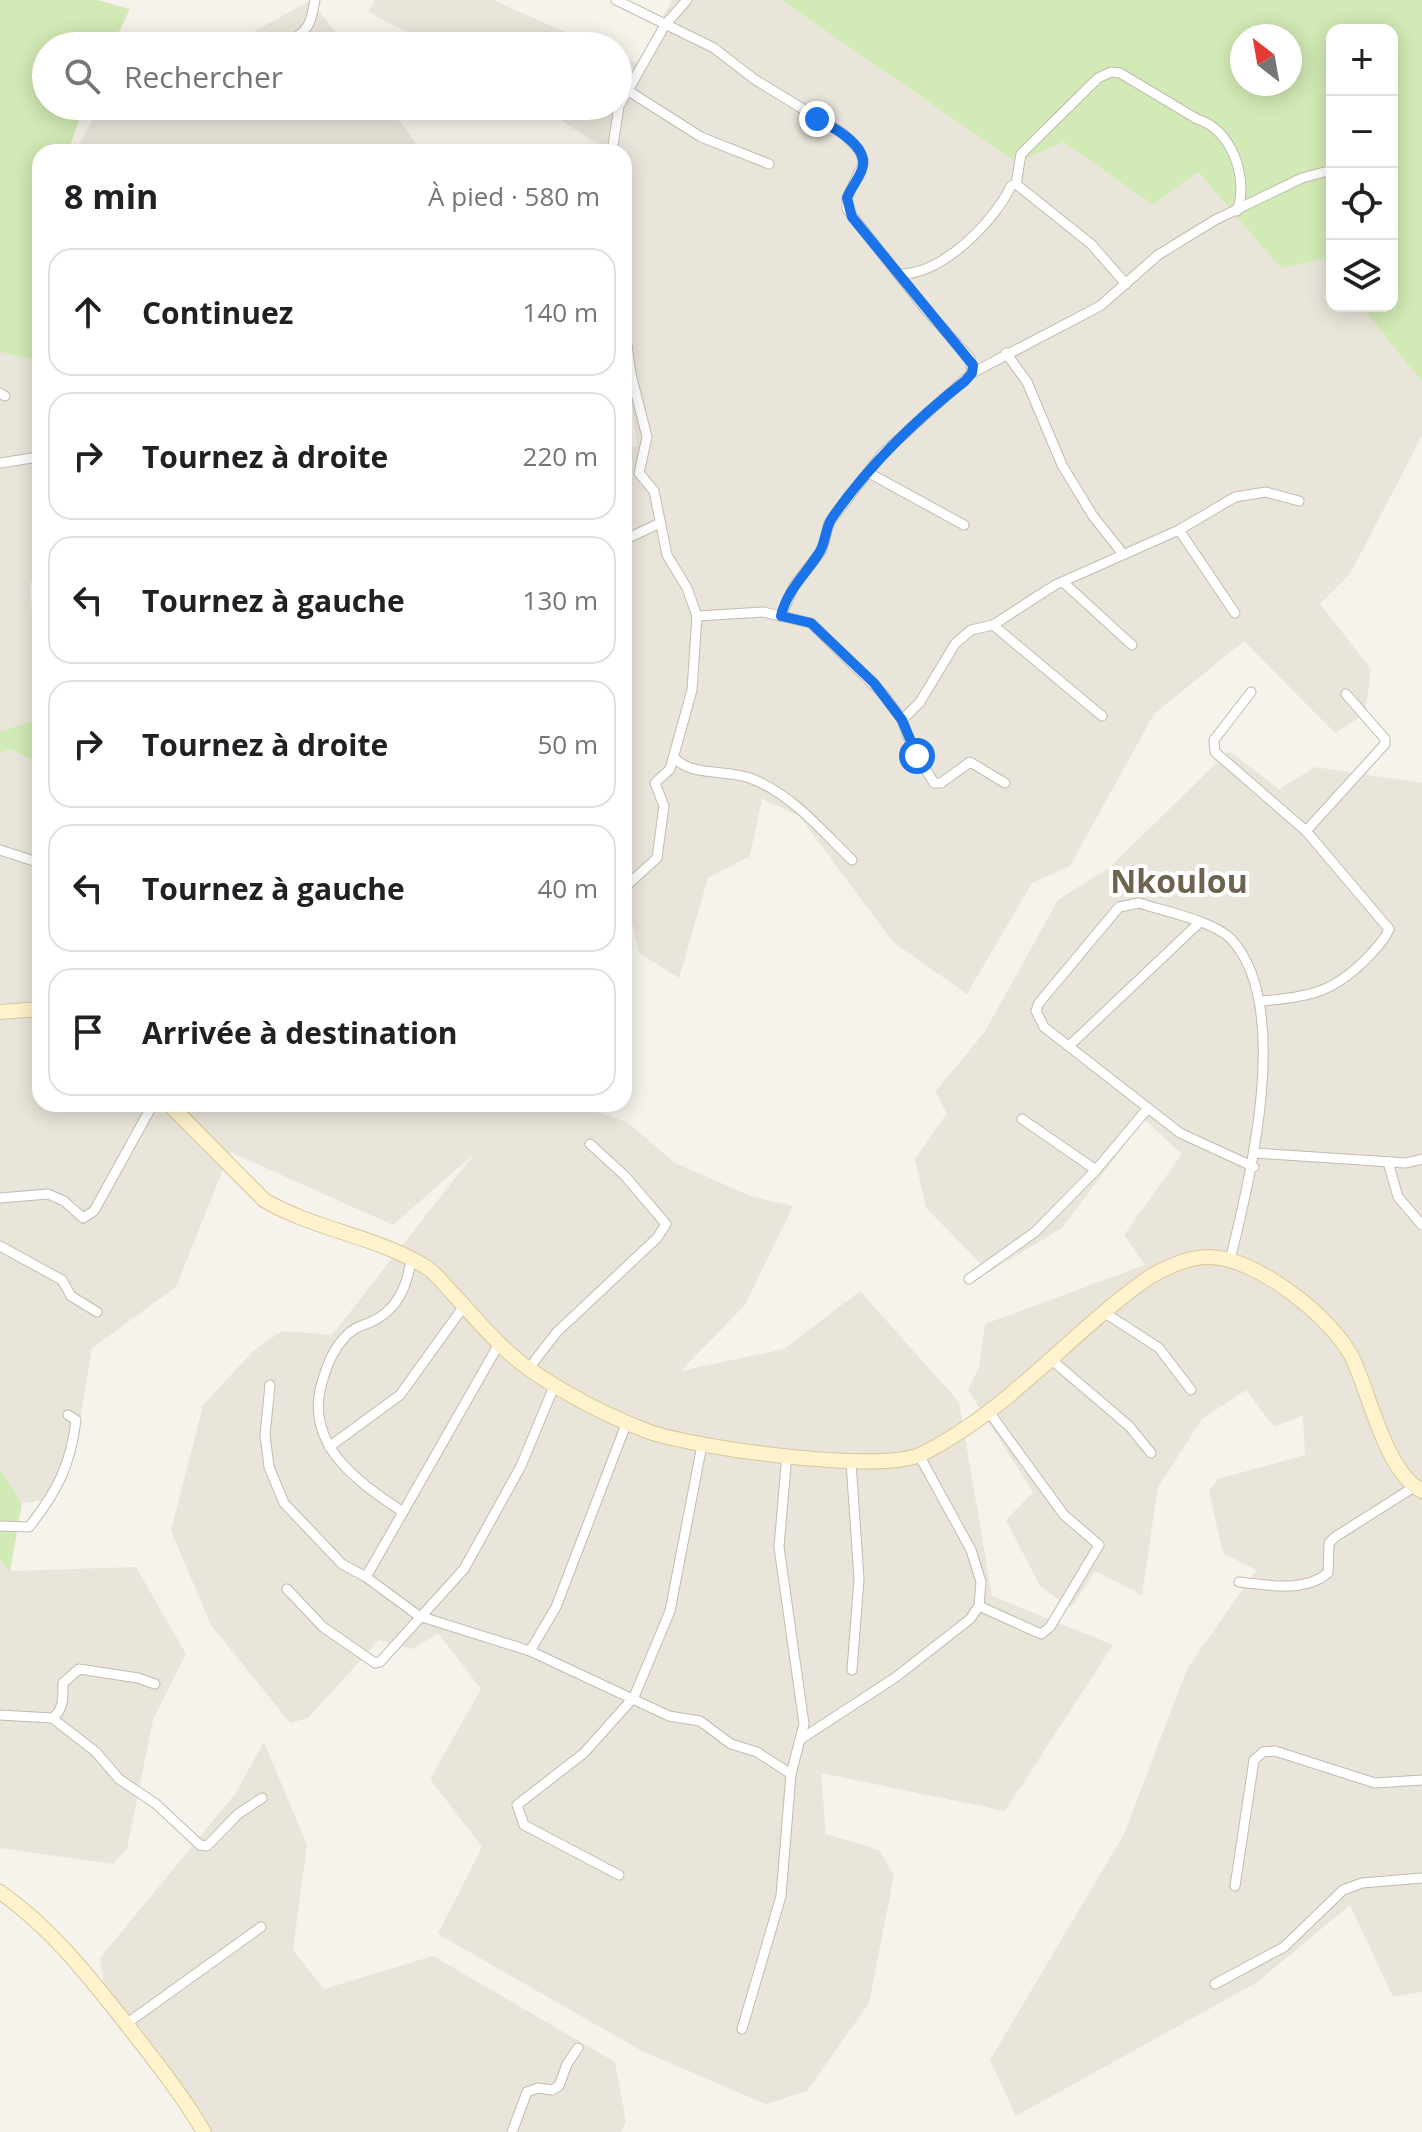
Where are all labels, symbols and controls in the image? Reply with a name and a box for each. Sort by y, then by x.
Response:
north arrow [1230,24,1302,96]
map controls [1326,24,1398,312]
button: + [1326,24,1398,96]
search box [32,32,632,120]
icon: search [60,54,104,98]
text: Rechercher [124,56,283,97]
button: − [1326,96,1398,168]
route end [799,101,835,137]
button: locate [1326,168,1398,240]
text: 8 min [64,173,158,219]
text: À pied · 580 m [428,178,600,214]
button: layers [1326,240,1398,312]
icon: ahead [66,290,110,334]
text: Continuez [142,292,293,333]
text: 140 m [523,294,598,330]
icon: right [66,434,110,478]
text: Tournez à droite [142,436,388,477]
text: 220 m [523,438,598,474]
icon: left [66,578,110,622]
text: Tournez à gauche [142,580,405,621]
text: 130 m [523,582,598,618]
icon: right [66,722,110,766]
text: Tournez à droite [142,724,388,765]
text: 50 m [537,726,598,762]
route start [899,738,935,774]
district label: Nkoulou [1110,859,1248,902]
icon: left [66,866,110,910]
text: Tournez à gauche [142,868,405,909]
text: 40 m [537,870,598,906]
icon: arrive [66,1010,110,1054]
text: Arrivée à destination [142,1012,457,1053]

